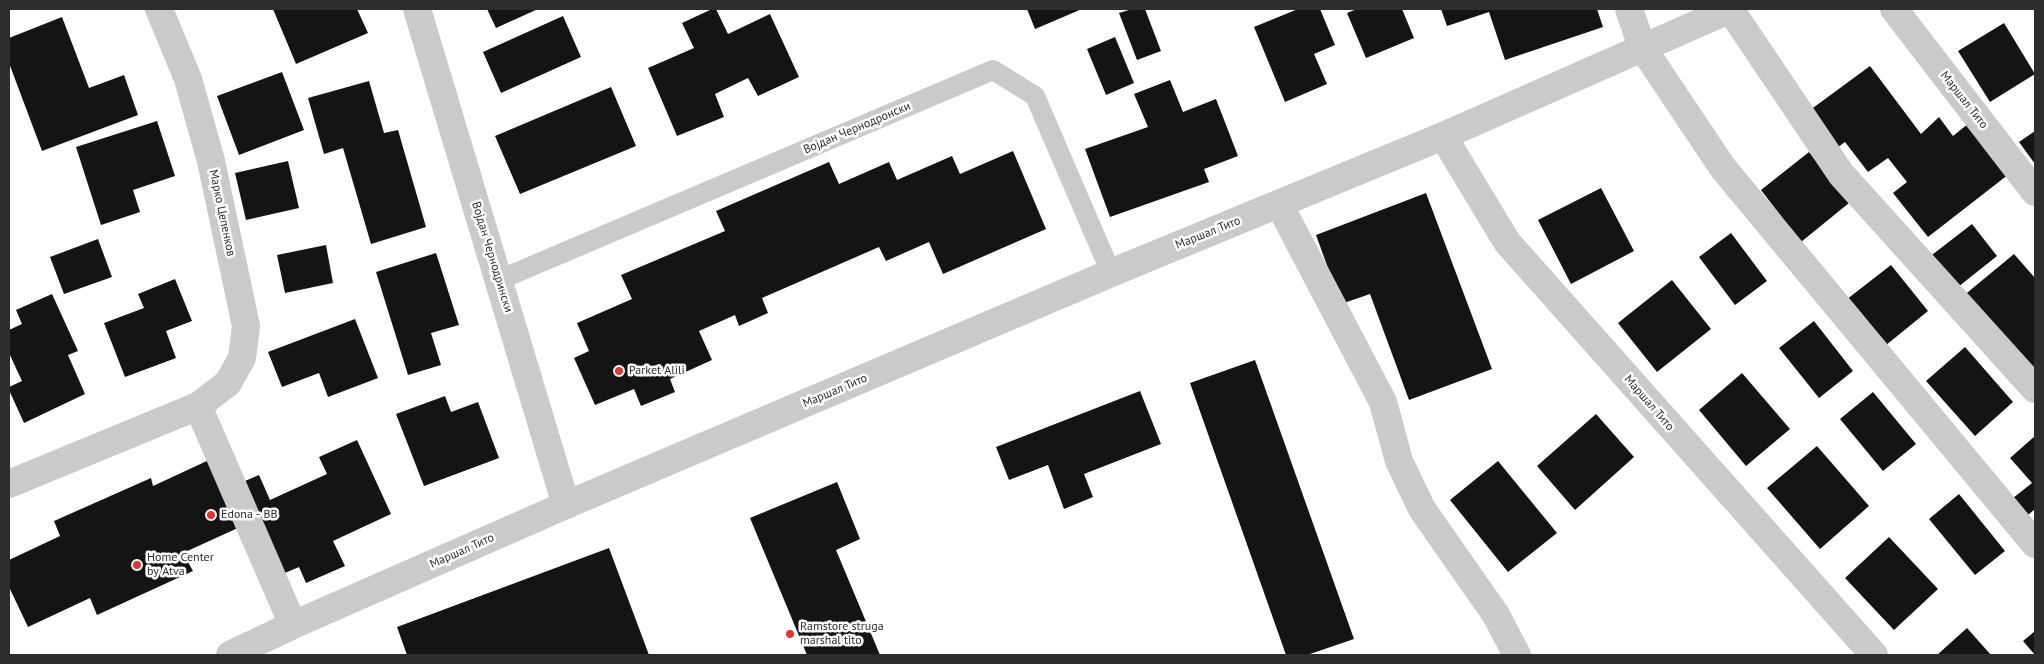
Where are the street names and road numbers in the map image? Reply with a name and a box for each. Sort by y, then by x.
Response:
street label: Маршал Тито [1937,68,1991,132]
street label: Војдан Чернодронски [801,99,913,157]
street label: Марко Цепенков [206,168,238,258]
street label: Војдан Чернодрински [468,200,516,314]
street label: Маршал Тито [1173,213,1243,253]
street label: Маршал Тито [800,371,870,411]
street label: Маршал Тито [1621,372,1677,434]
street label: Маршал Тито [428,530,496,572]

